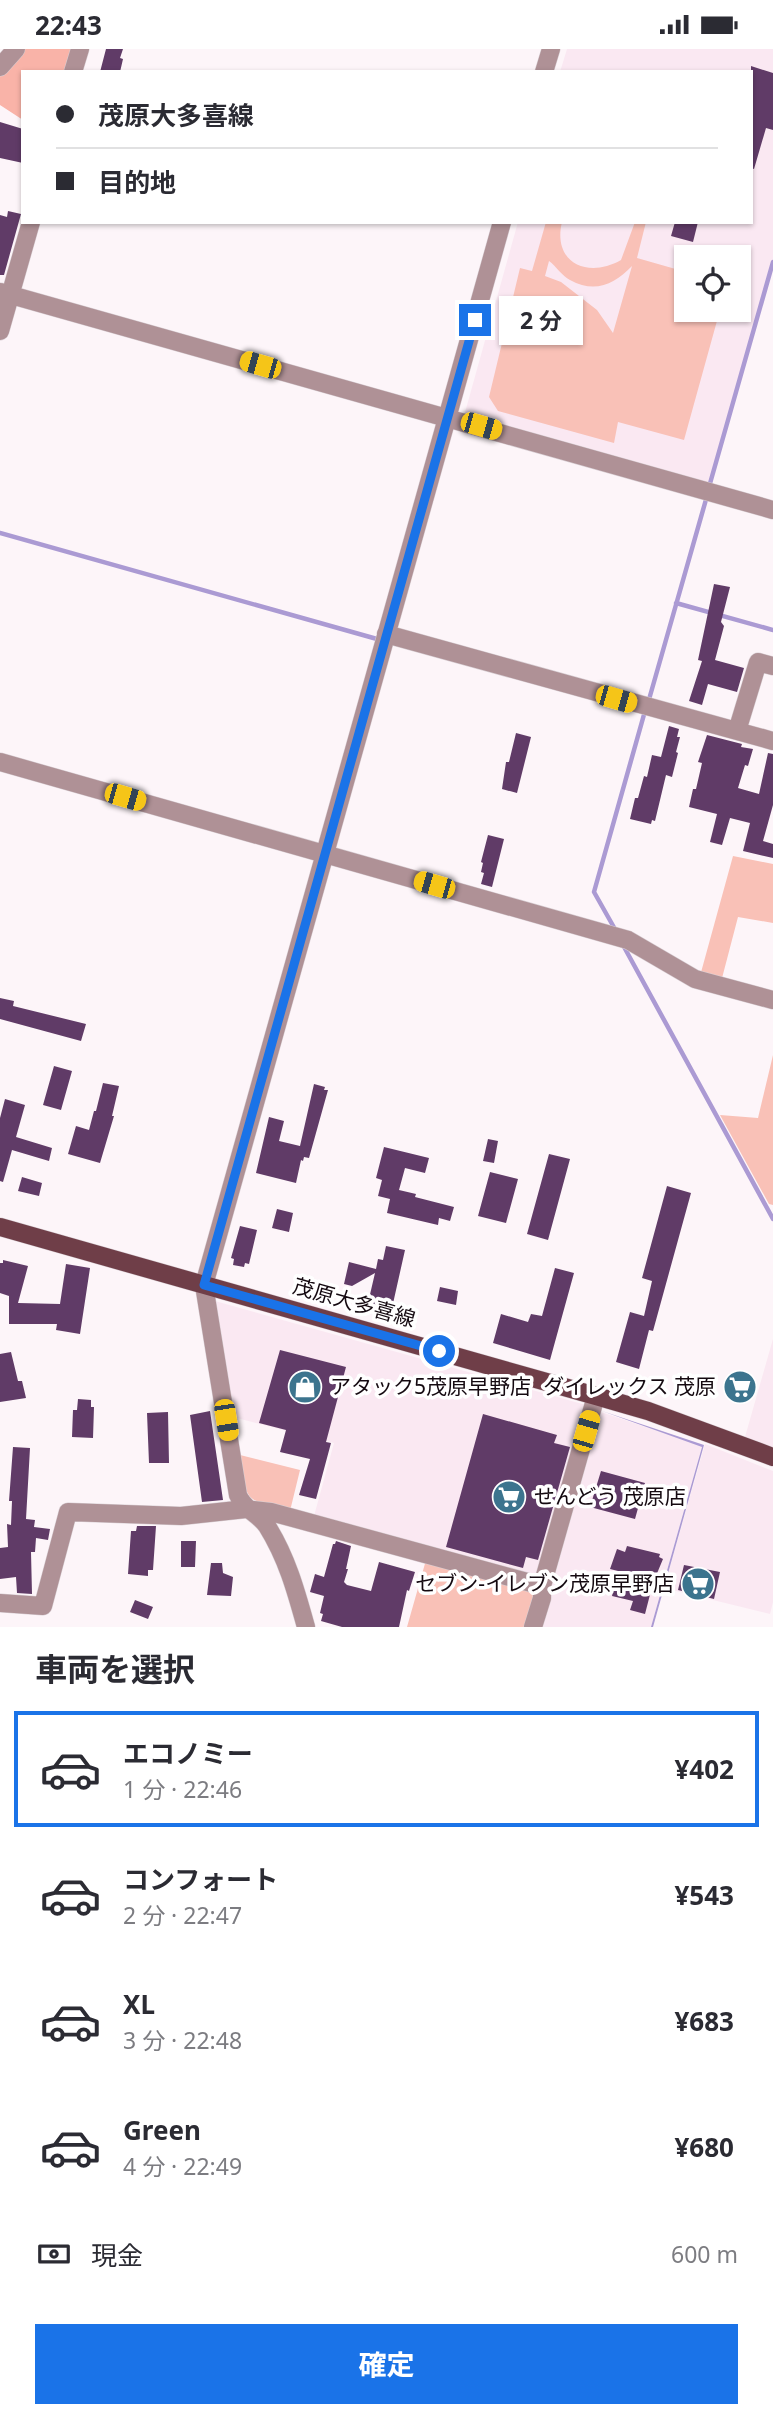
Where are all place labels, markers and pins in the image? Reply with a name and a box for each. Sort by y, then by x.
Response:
shop icon: アタック5茂原早野店 [286,1368,324,1406]
supermarket icon: ダイレックス 茂原 [721,1368,759,1406]
place label: アタック5茂原早野店 [330,1372,531,1400]
place label: ダイレックス 茂原 [543,1372,716,1400]
supermarket icon: せんどう 茂原店 [490,1478,528,1516]
place label: せんどう 茂原店 [534,1482,686,1510]
supermarket icon: セブン-イレブン茂原早野店 [679,1565,717,1603]
place label: セブン-イレブン茂原早野店 [415,1569,674,1597]

